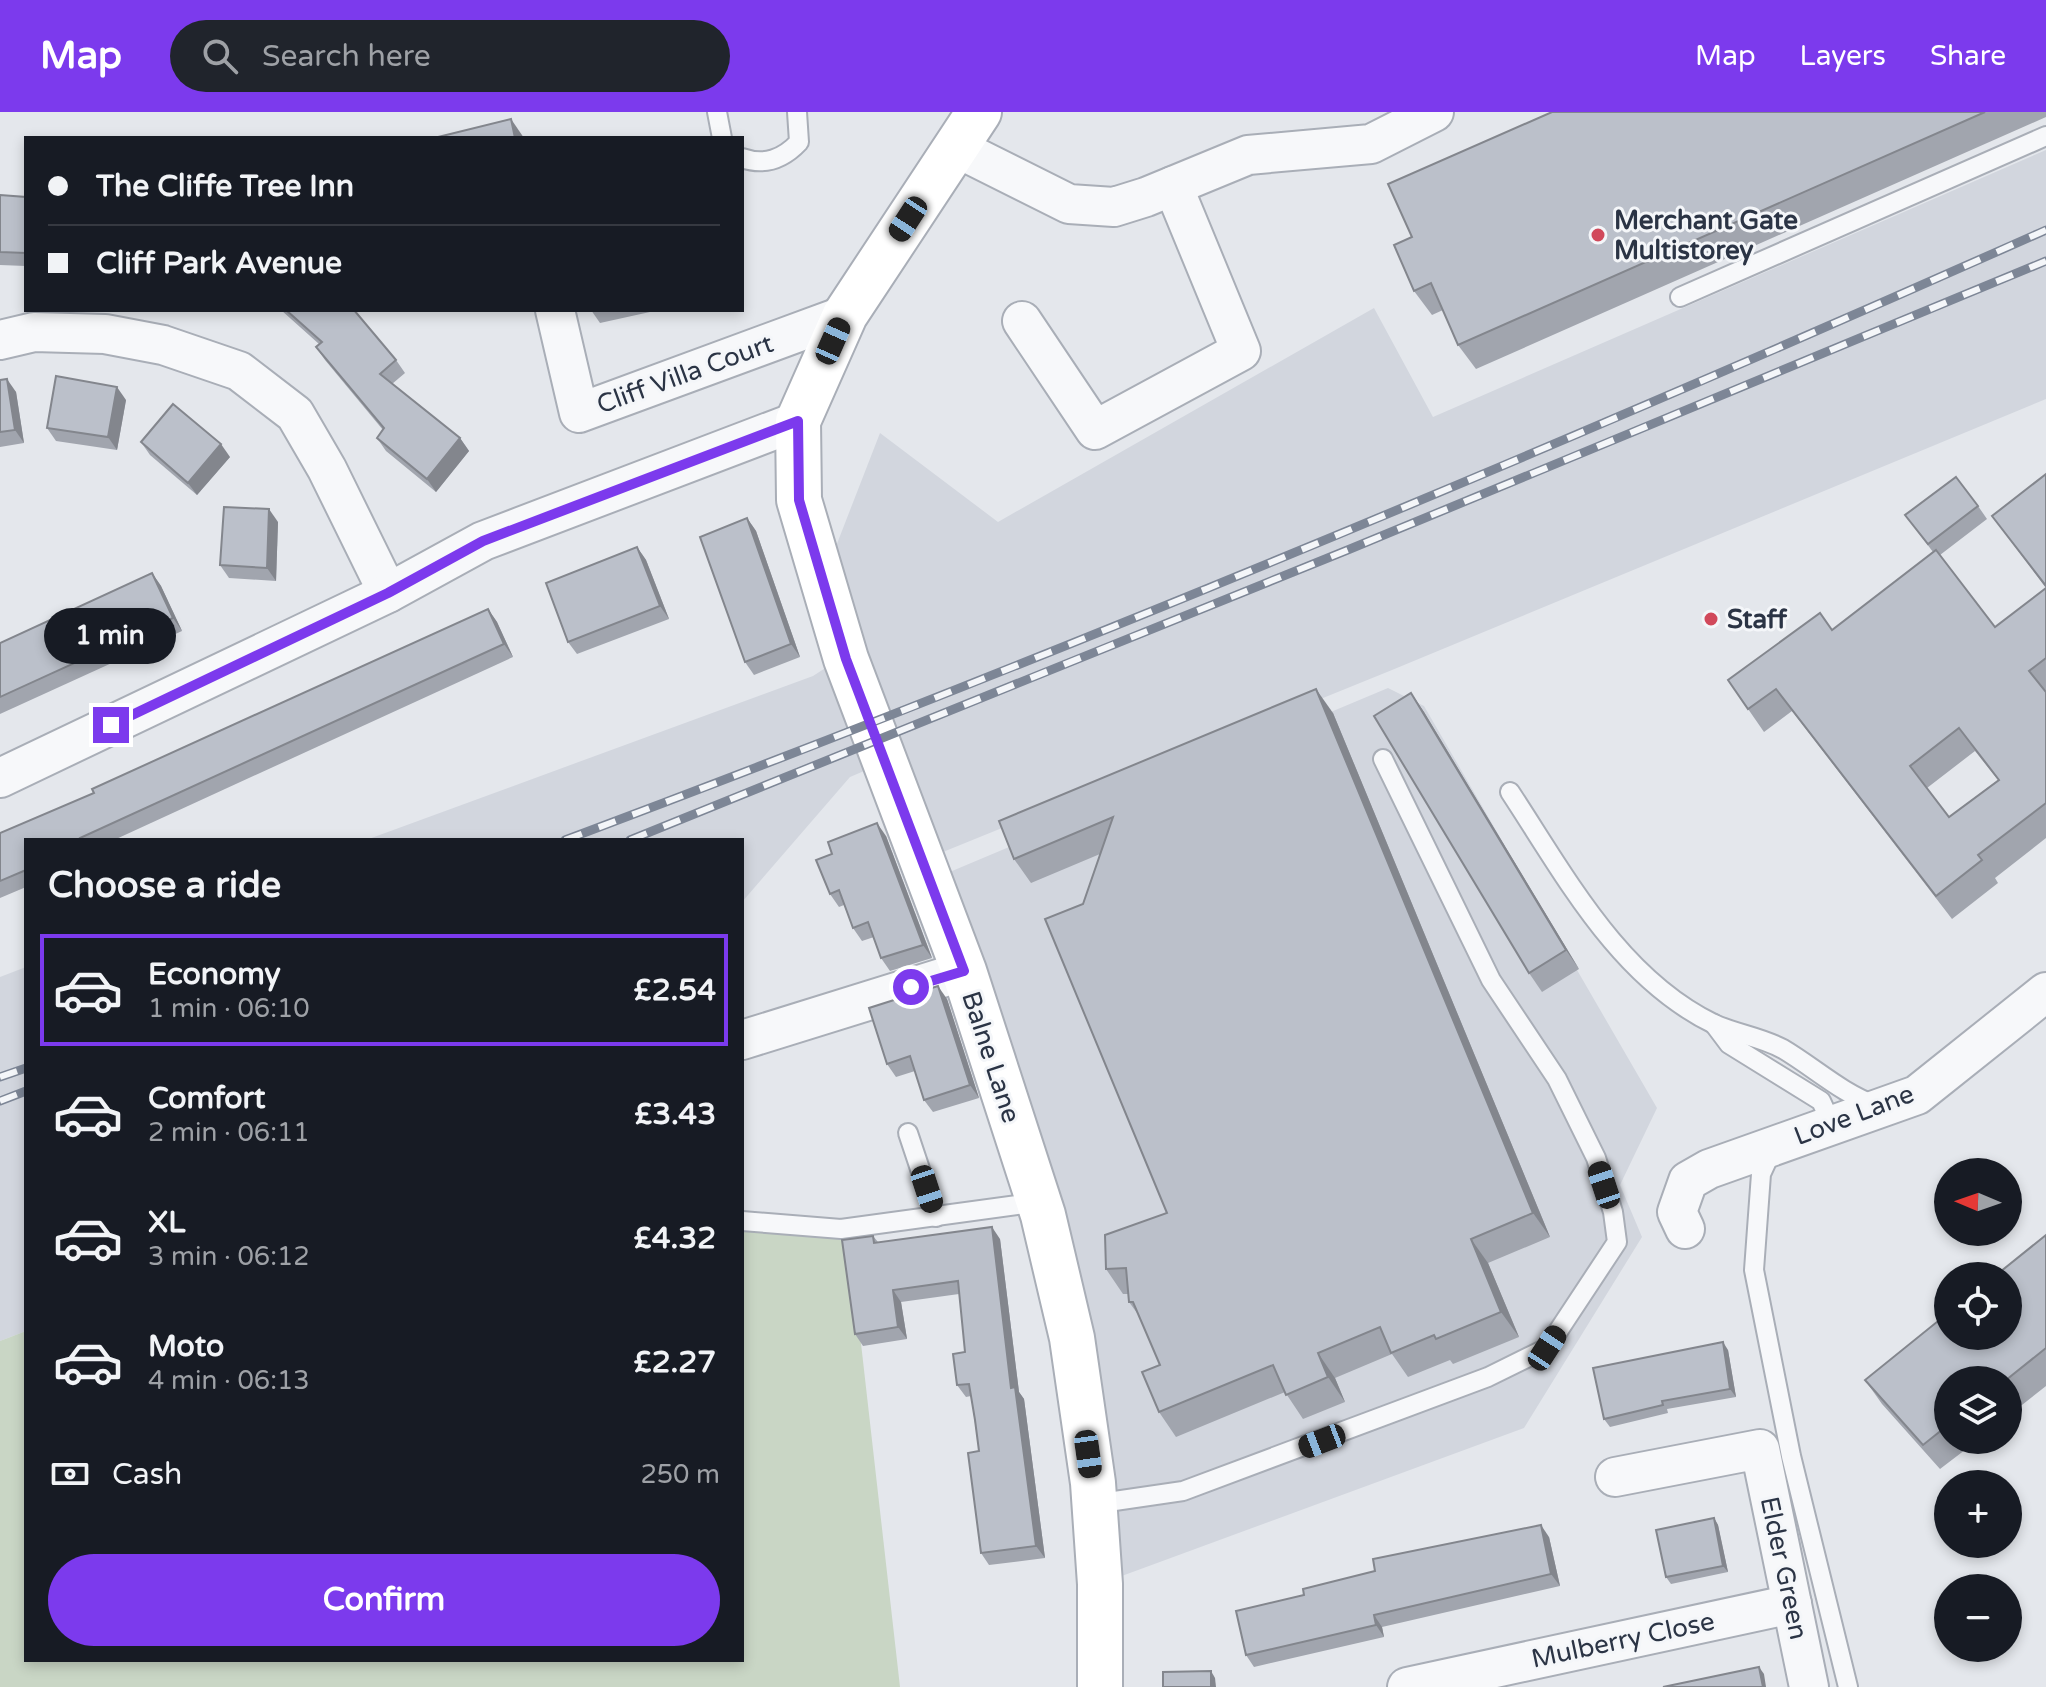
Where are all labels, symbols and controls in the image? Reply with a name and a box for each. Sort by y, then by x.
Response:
search box [170,20,730,92]
text: Map [40,33,122,79]
icon: search [198,34,242,78]
text: Search here [262,38,431,75]
text: Map [1695,39,1756,73]
text: Layers [1800,39,1886,73]
text: Share [1930,39,2006,73]
text: The Cliffe Tree Inn [96,168,354,205]
car [885,192,931,246]
place label: Merchant Gate Multistorey [1614,205,1798,266]
marker: Merchant Gate Multistorey [1589,226,1607,244]
text: Cliff Park Avenue [96,245,342,282]
car [812,314,854,368]
street label: Cliff Villa Court [592,328,778,420]
place label: Staff [1727,604,1788,635]
callout: 1 min [45,609,177,665]
marker: Staff [1702,610,1720,628]
text: 1 min [75,620,145,651]
route end [93,707,129,743]
text: Choose a ride [48,864,281,907]
icon: car [52,954,124,1026]
text: Economy [148,956,281,993]
route start [893,969,929,1005]
text: £2.54 [634,972,716,1009]
street label: Balne Lane [955,987,1027,1127]
text: 1 min · 06:10 [148,993,310,1024]
icon: car [52,1078,124,1150]
street label: Love Lane [1790,1078,1918,1152]
text: Comfort [148,1080,266,1117]
text: £3.43 [634,1096,716,1133]
text: 2 min · 06:11 [148,1117,310,1148]
car [1585,1158,1623,1212]
north arrow [1934,1158,2022,1246]
map controls [1934,1158,2022,1662]
car [908,1162,946,1216]
icon: car [52,1202,124,1274]
text: XL [148,1204,185,1241]
text: £4.32 [634,1220,716,1257]
text: 3 min · 06:12 [148,1241,310,1272]
button: locate [1934,1262,2022,1350]
car [1524,1321,1570,1375]
icon: car [52,1326,124,1398]
text: Moto [148,1328,224,1365]
text: £2.27 [634,1344,716,1381]
text: 4 min · 06:13 [148,1365,310,1396]
button: layers [1934,1366,2022,1454]
car [1295,1421,1349,1461]
car [1073,1429,1103,1479]
icon: cash [48,1452,92,1496]
text: Cash [112,1456,182,1493]
text: 250 m [640,1459,720,1490]
button: + [1934,1470,2022,1558]
street label: Elder Green [1754,1494,1814,1642]
button: Confirm [48,1554,720,1646]
button: − [1934,1574,2022,1662]
street label: Mulberry Close [1529,1605,1717,1675]

